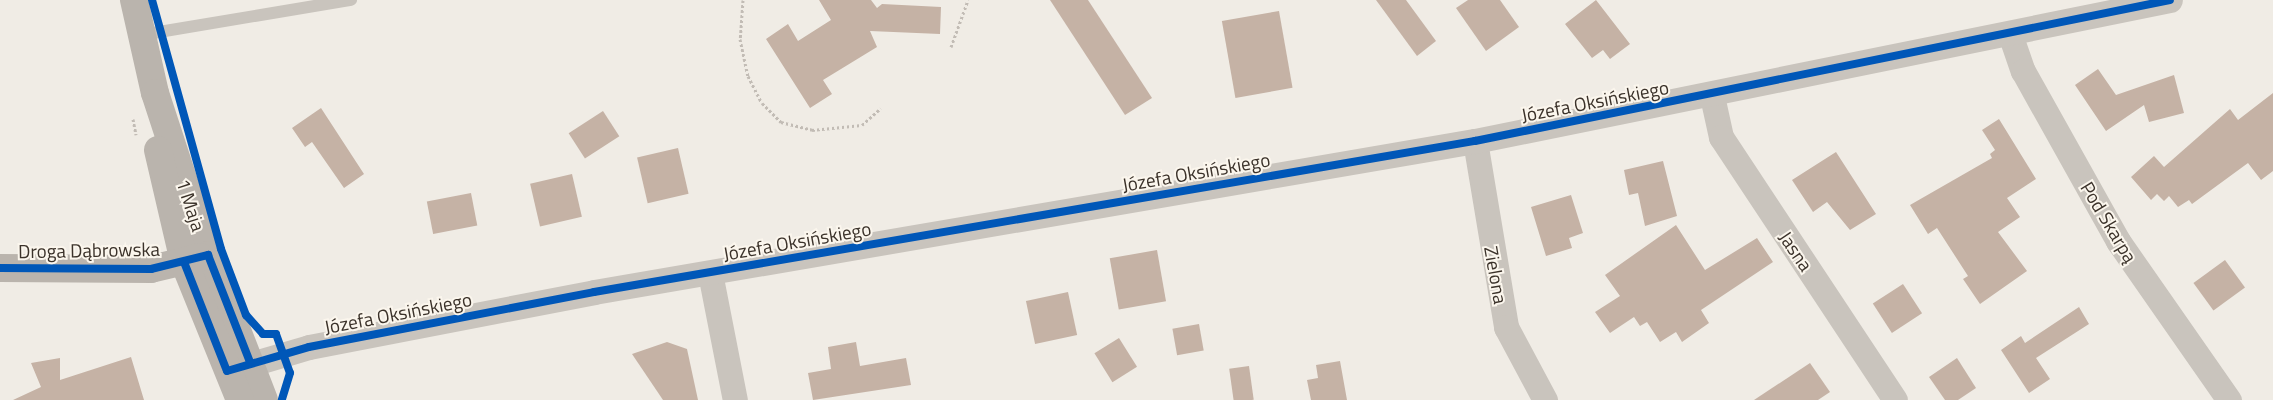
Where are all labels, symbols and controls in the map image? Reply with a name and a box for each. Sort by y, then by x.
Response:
street label: Józefa Oksińskiego [1519,76,1671,126]
street label: Józefa Oksińskiego [1120,148,1272,196]
street label: 1 Maja [172,176,210,234]
street label: Pod Skarpą [2076,177,2142,267]
street label: Józefa Oksińskiego [721,217,873,265]
street label: Jasna [1774,227,1818,275]
street label: Droga Dąbrowska [18,237,160,263]
street label: Zielona [1480,244,1512,306]
street label: Józefa Oksińskiego [322,288,474,338]

